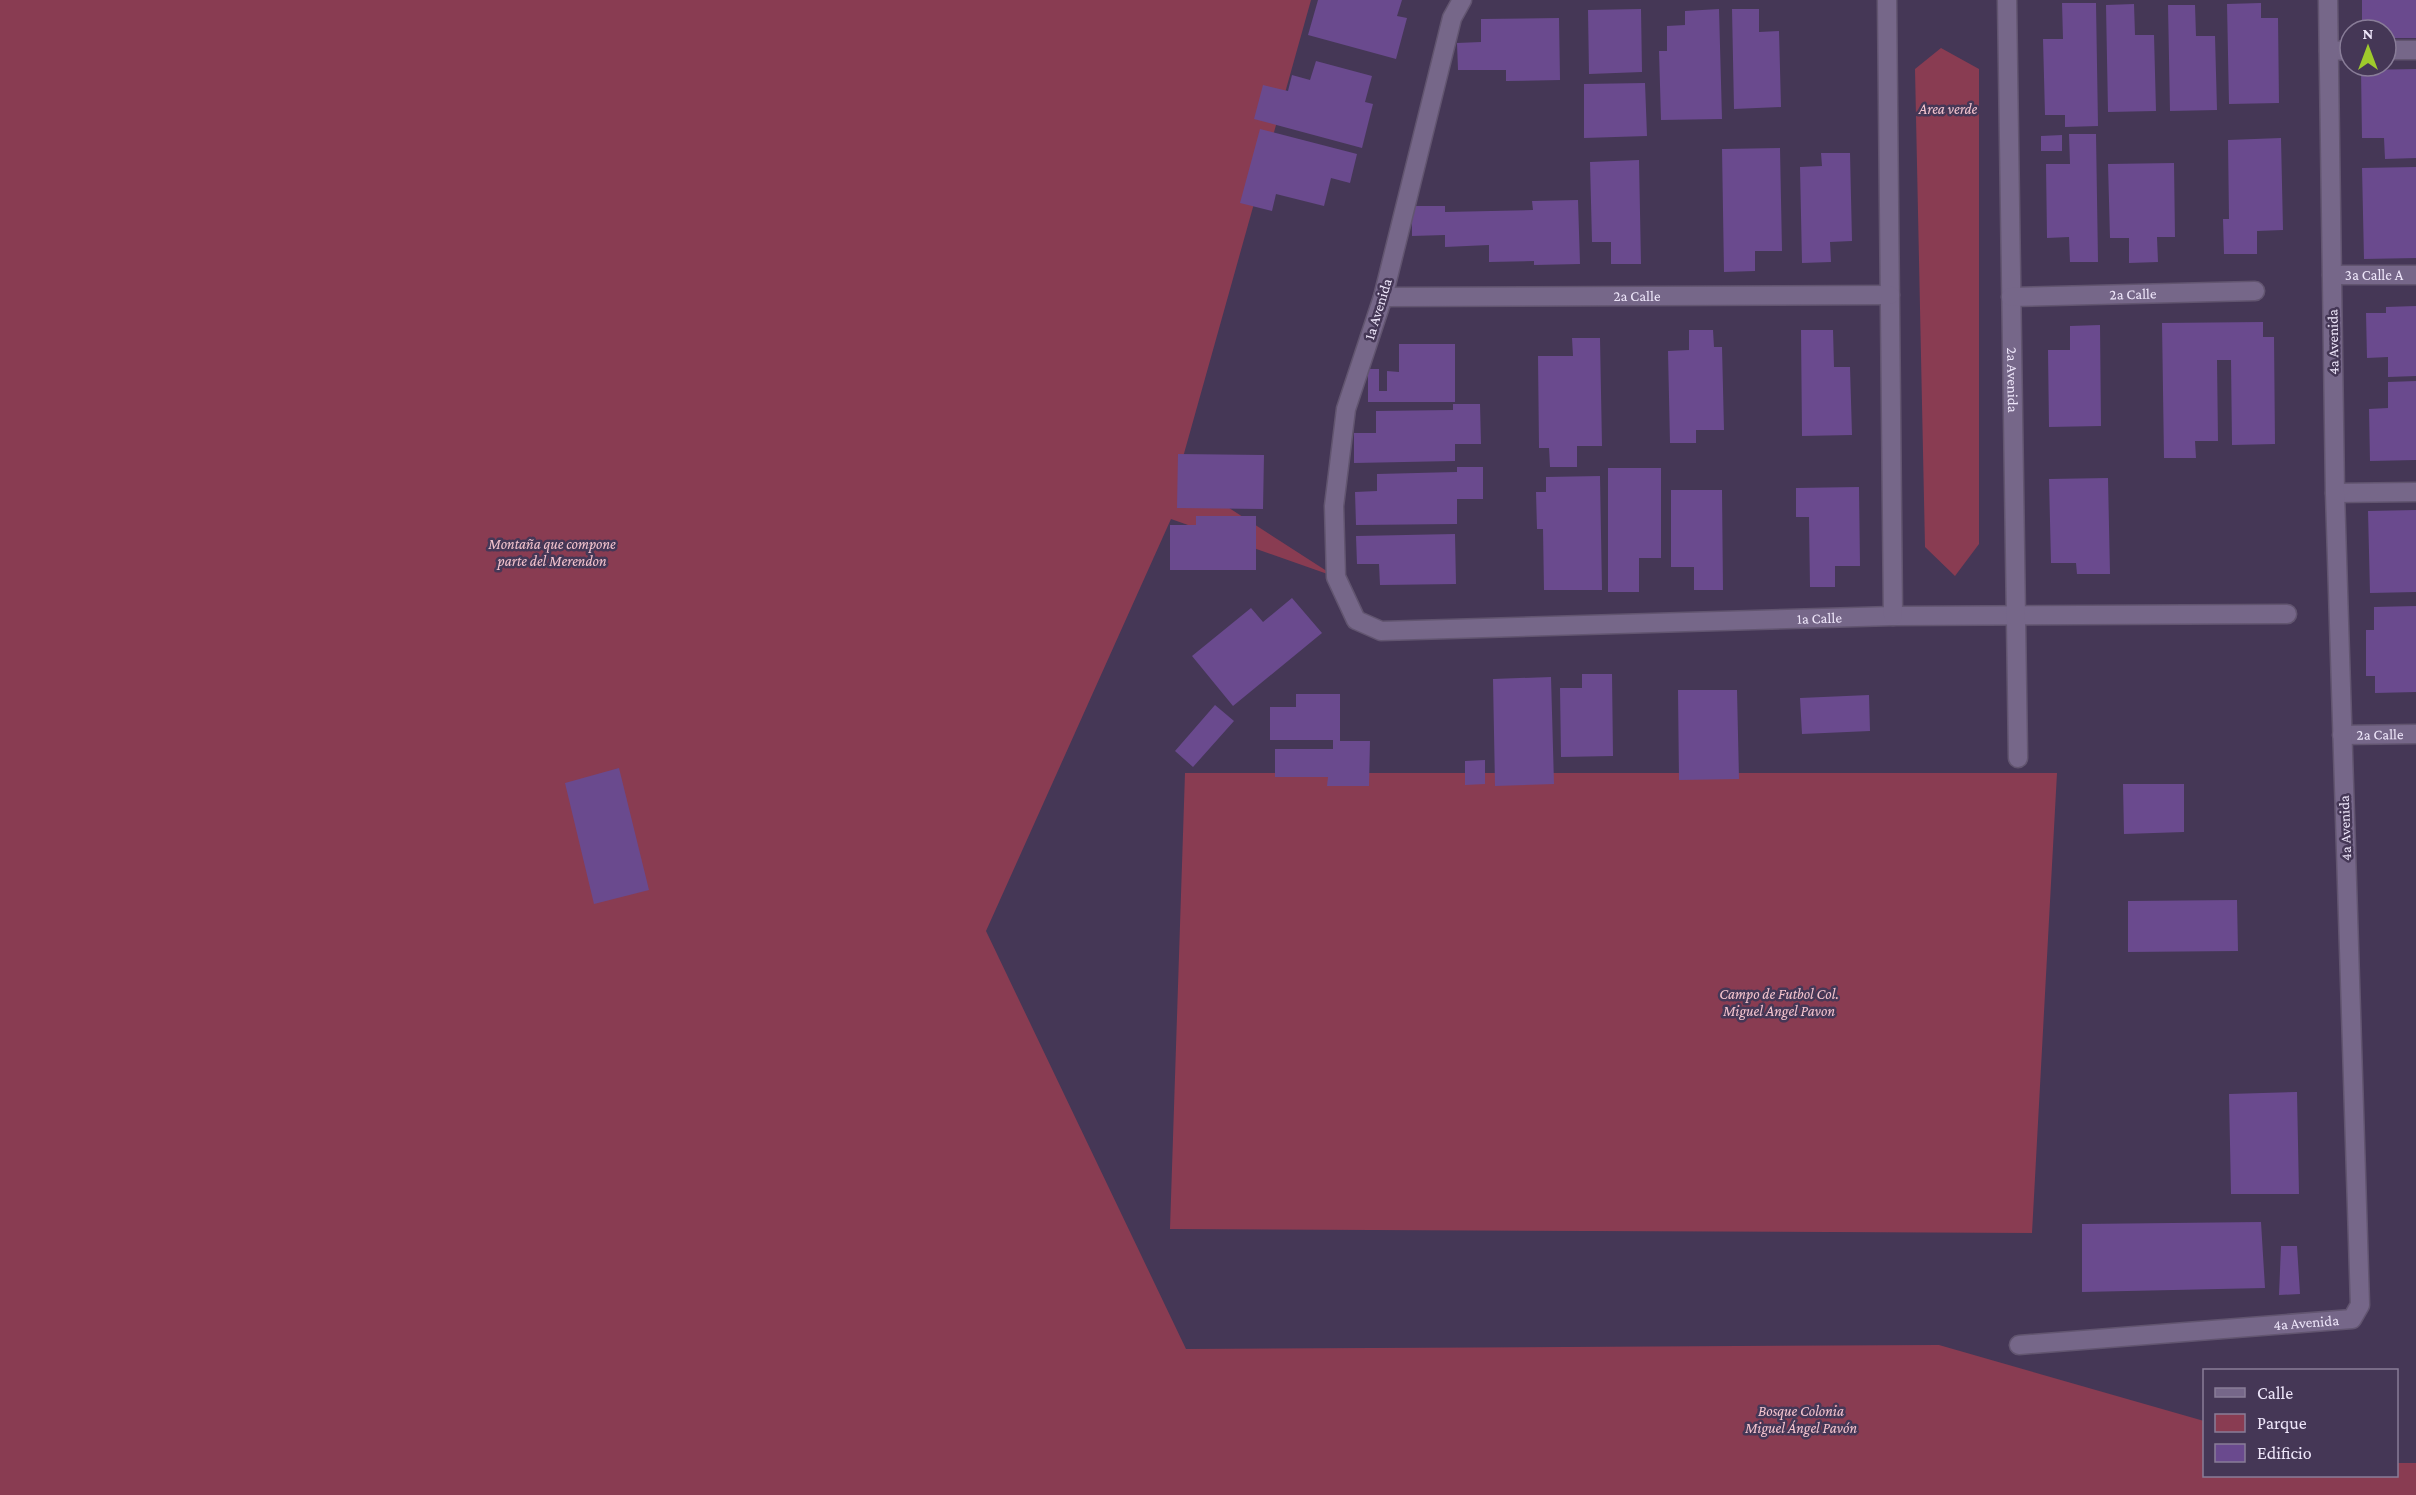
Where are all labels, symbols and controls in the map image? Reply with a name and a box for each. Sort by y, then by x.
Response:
north arrow [2338,18,2398,78]
text: N [2363,25,2374,42]
park label: Area verde [1918,101,1978,117]
street label: 3a Calle A [2345,267,2404,283]
street label: 1a Avenida [1361,276,1395,342]
street label: 2a Calle [2109,285,2157,303]
street label: 2a Calle [1613,288,1661,304]
street label: 4a Avenida [2324,309,2342,375]
street label: 2a Avenida [2004,347,2021,413]
park label: Montaña que compone parte del Merendon [487,536,616,570]
street label: 1a Calle [1797,609,1842,627]
street label: 2a Calle [2356,726,2404,743]
street label: 4a Avenida [2336,795,2354,861]
park label: Campo de Futbol Col. Miguel Angel Pavon [1719,986,1839,1020]
street label: 4a Avenida [2273,1312,2340,1333]
legend [2203,1369,2398,1477]
text: Calle [2257,1383,2293,1403]
park label: Bosque Colonia Miguel Ángel Pavón [1744,1403,1858,1437]
text: Parque [2257,1413,2307,1433]
text: Edificio [2257,1443,2312,1463]

